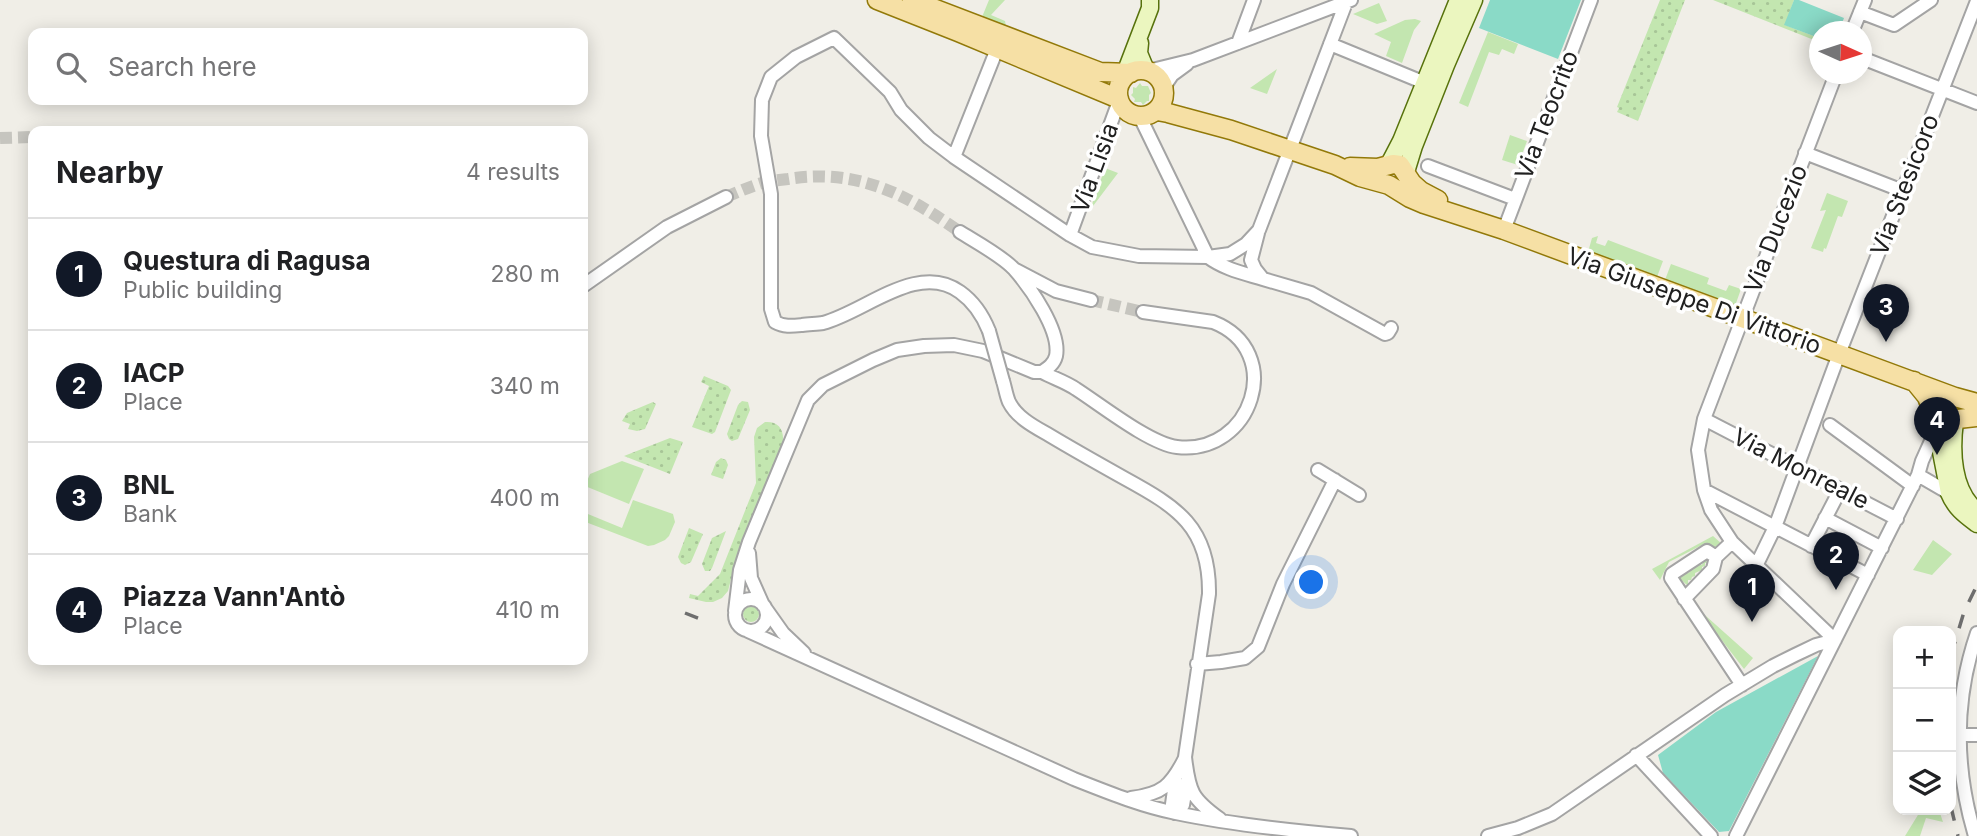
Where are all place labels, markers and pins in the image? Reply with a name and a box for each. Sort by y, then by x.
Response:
pin: 3 [1863,284,1909,342]
pin: 4 [1914,397,1960,455]
pin: 2 [1813,532,1859,590]
pin: 1 [1729,564,1775,622]

